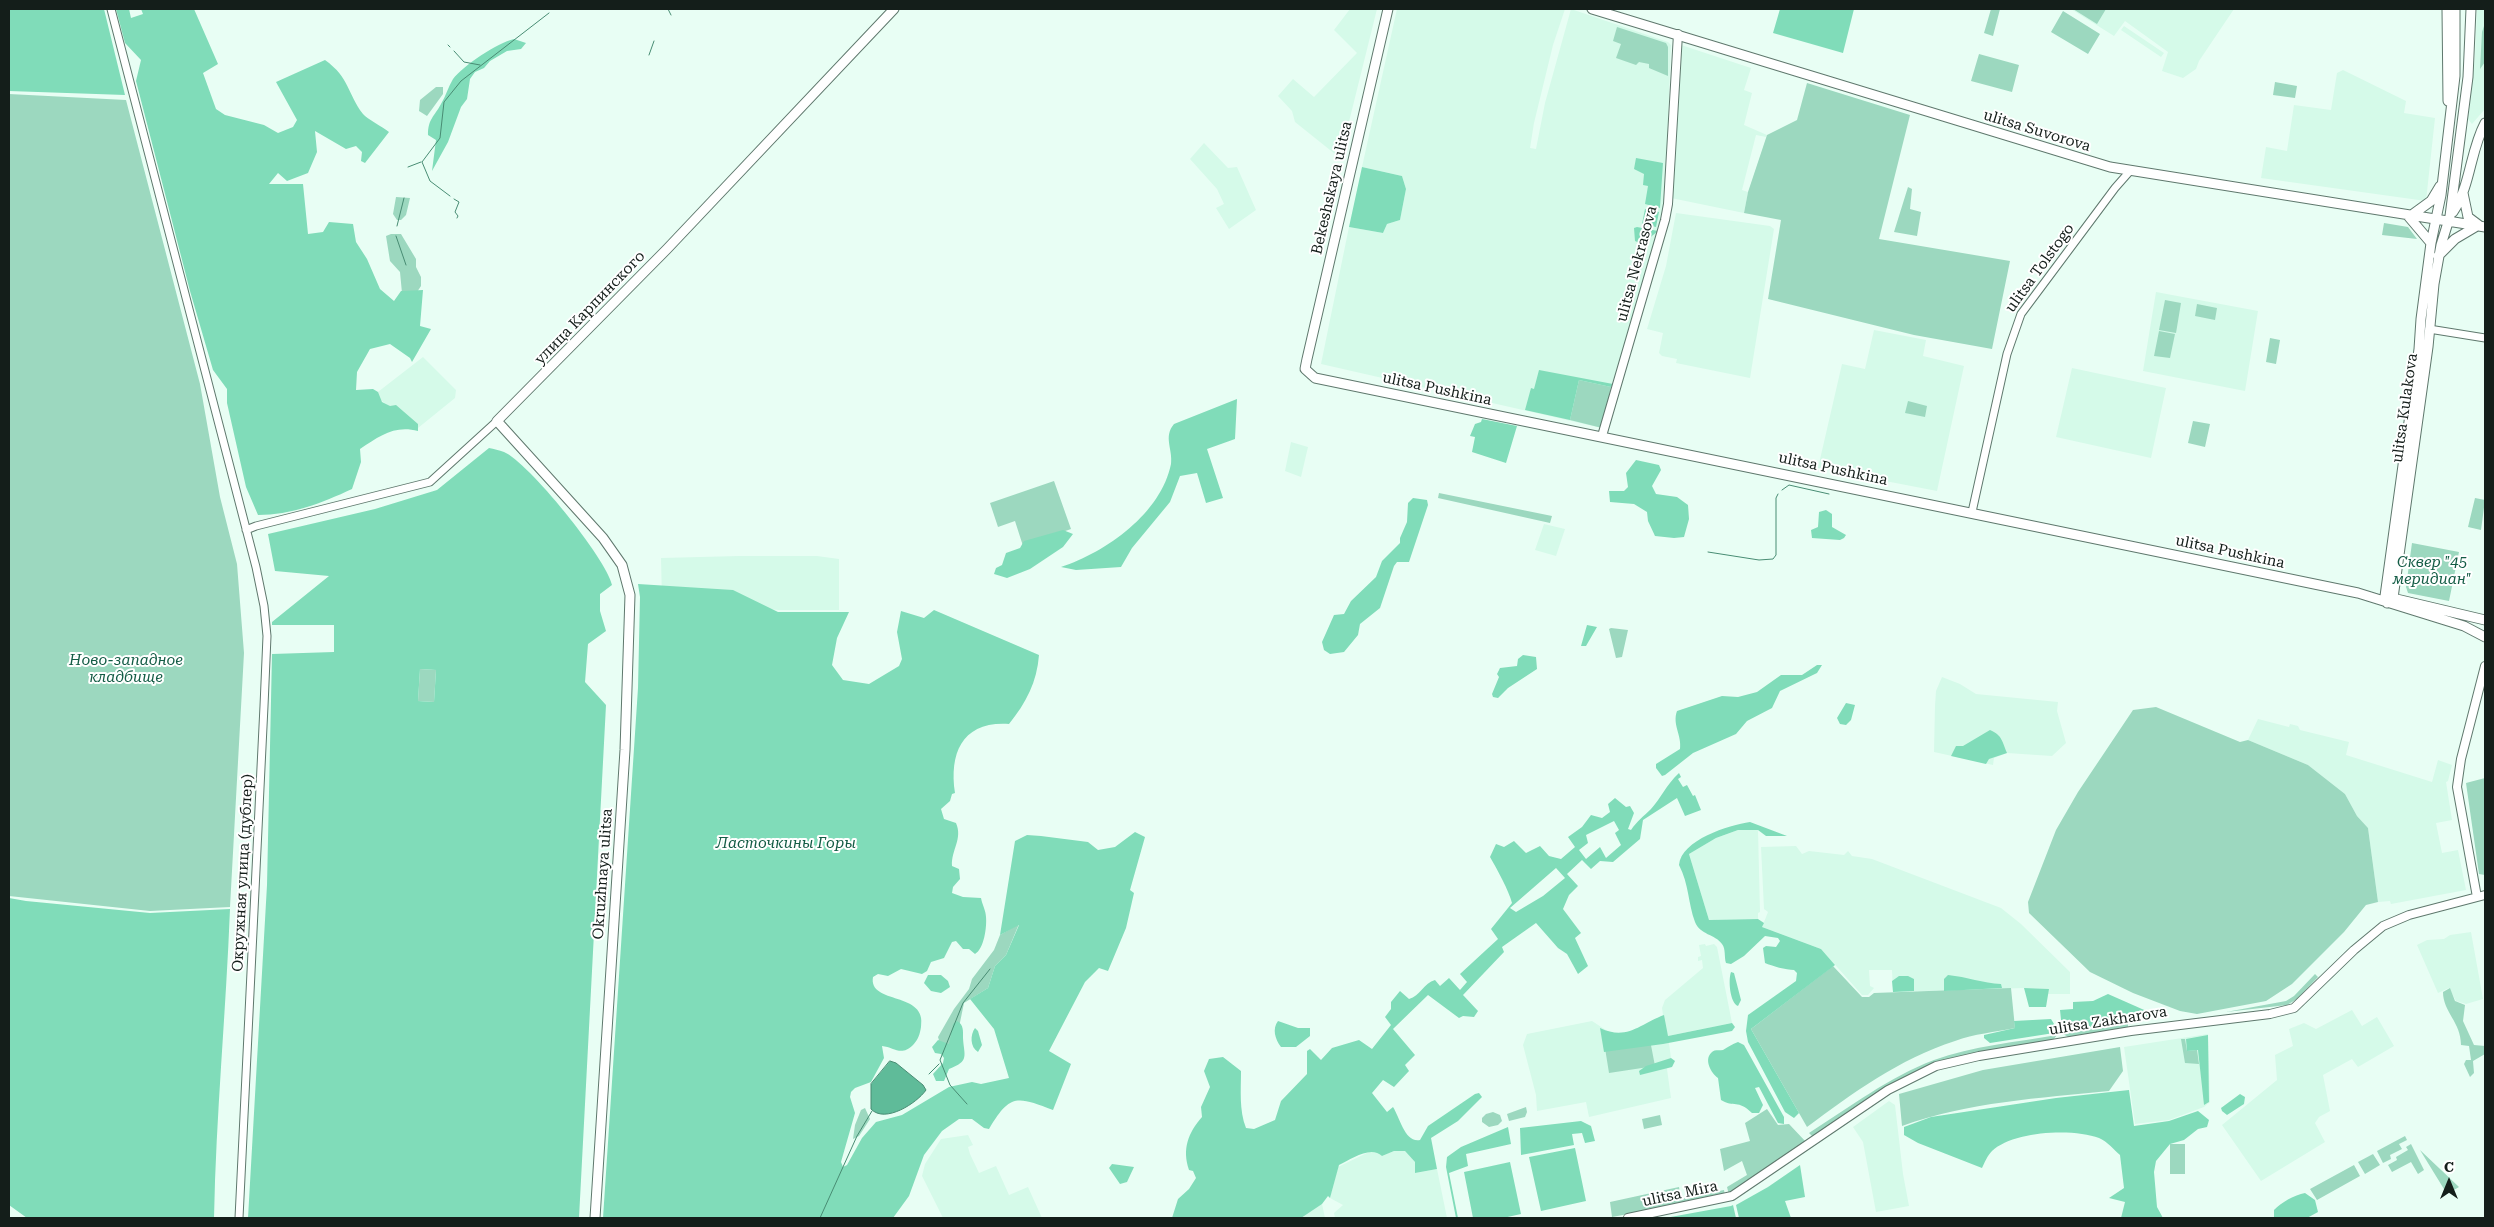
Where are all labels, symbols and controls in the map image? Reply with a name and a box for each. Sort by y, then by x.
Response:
street label: ulitsa Suvorova [1981,106,2093,156]
street label: Bekeshskaya ulitsa [1308,120,1356,256]
street label: ulitsa Nekrasova [1613,204,1661,324]
street label: ulitsa Tolstogo [2002,220,2078,316]
street label: улица Карпинского [531,247,649,369]
street label: ulitsa Kulakova [2388,352,2422,464]
street label: ulitsa Pushkina [1381,369,1493,409]
street label: ulitsa Pushkina [1777,449,1889,489]
street label: ulitsa Pushkina [2174,532,2286,572]
park label: Сквер "45 меридиан" [2393,554,2471,589]
park label: Ново-западное кладбище [69,652,183,687]
street label: Окружная улица (дублер) [229,774,257,972]
street label: Okruzhnaya ulitsa [589,808,617,940]
park label: Ласточкины Горы [716,835,856,853]
street label: ulitsa Zakharova [2048,1003,2168,1039]
north arrow [2424,1157,2474,1207]
text: С [2444,1159,2454,1175]
street label: ulitsa Mira [1641,1177,1719,1211]

